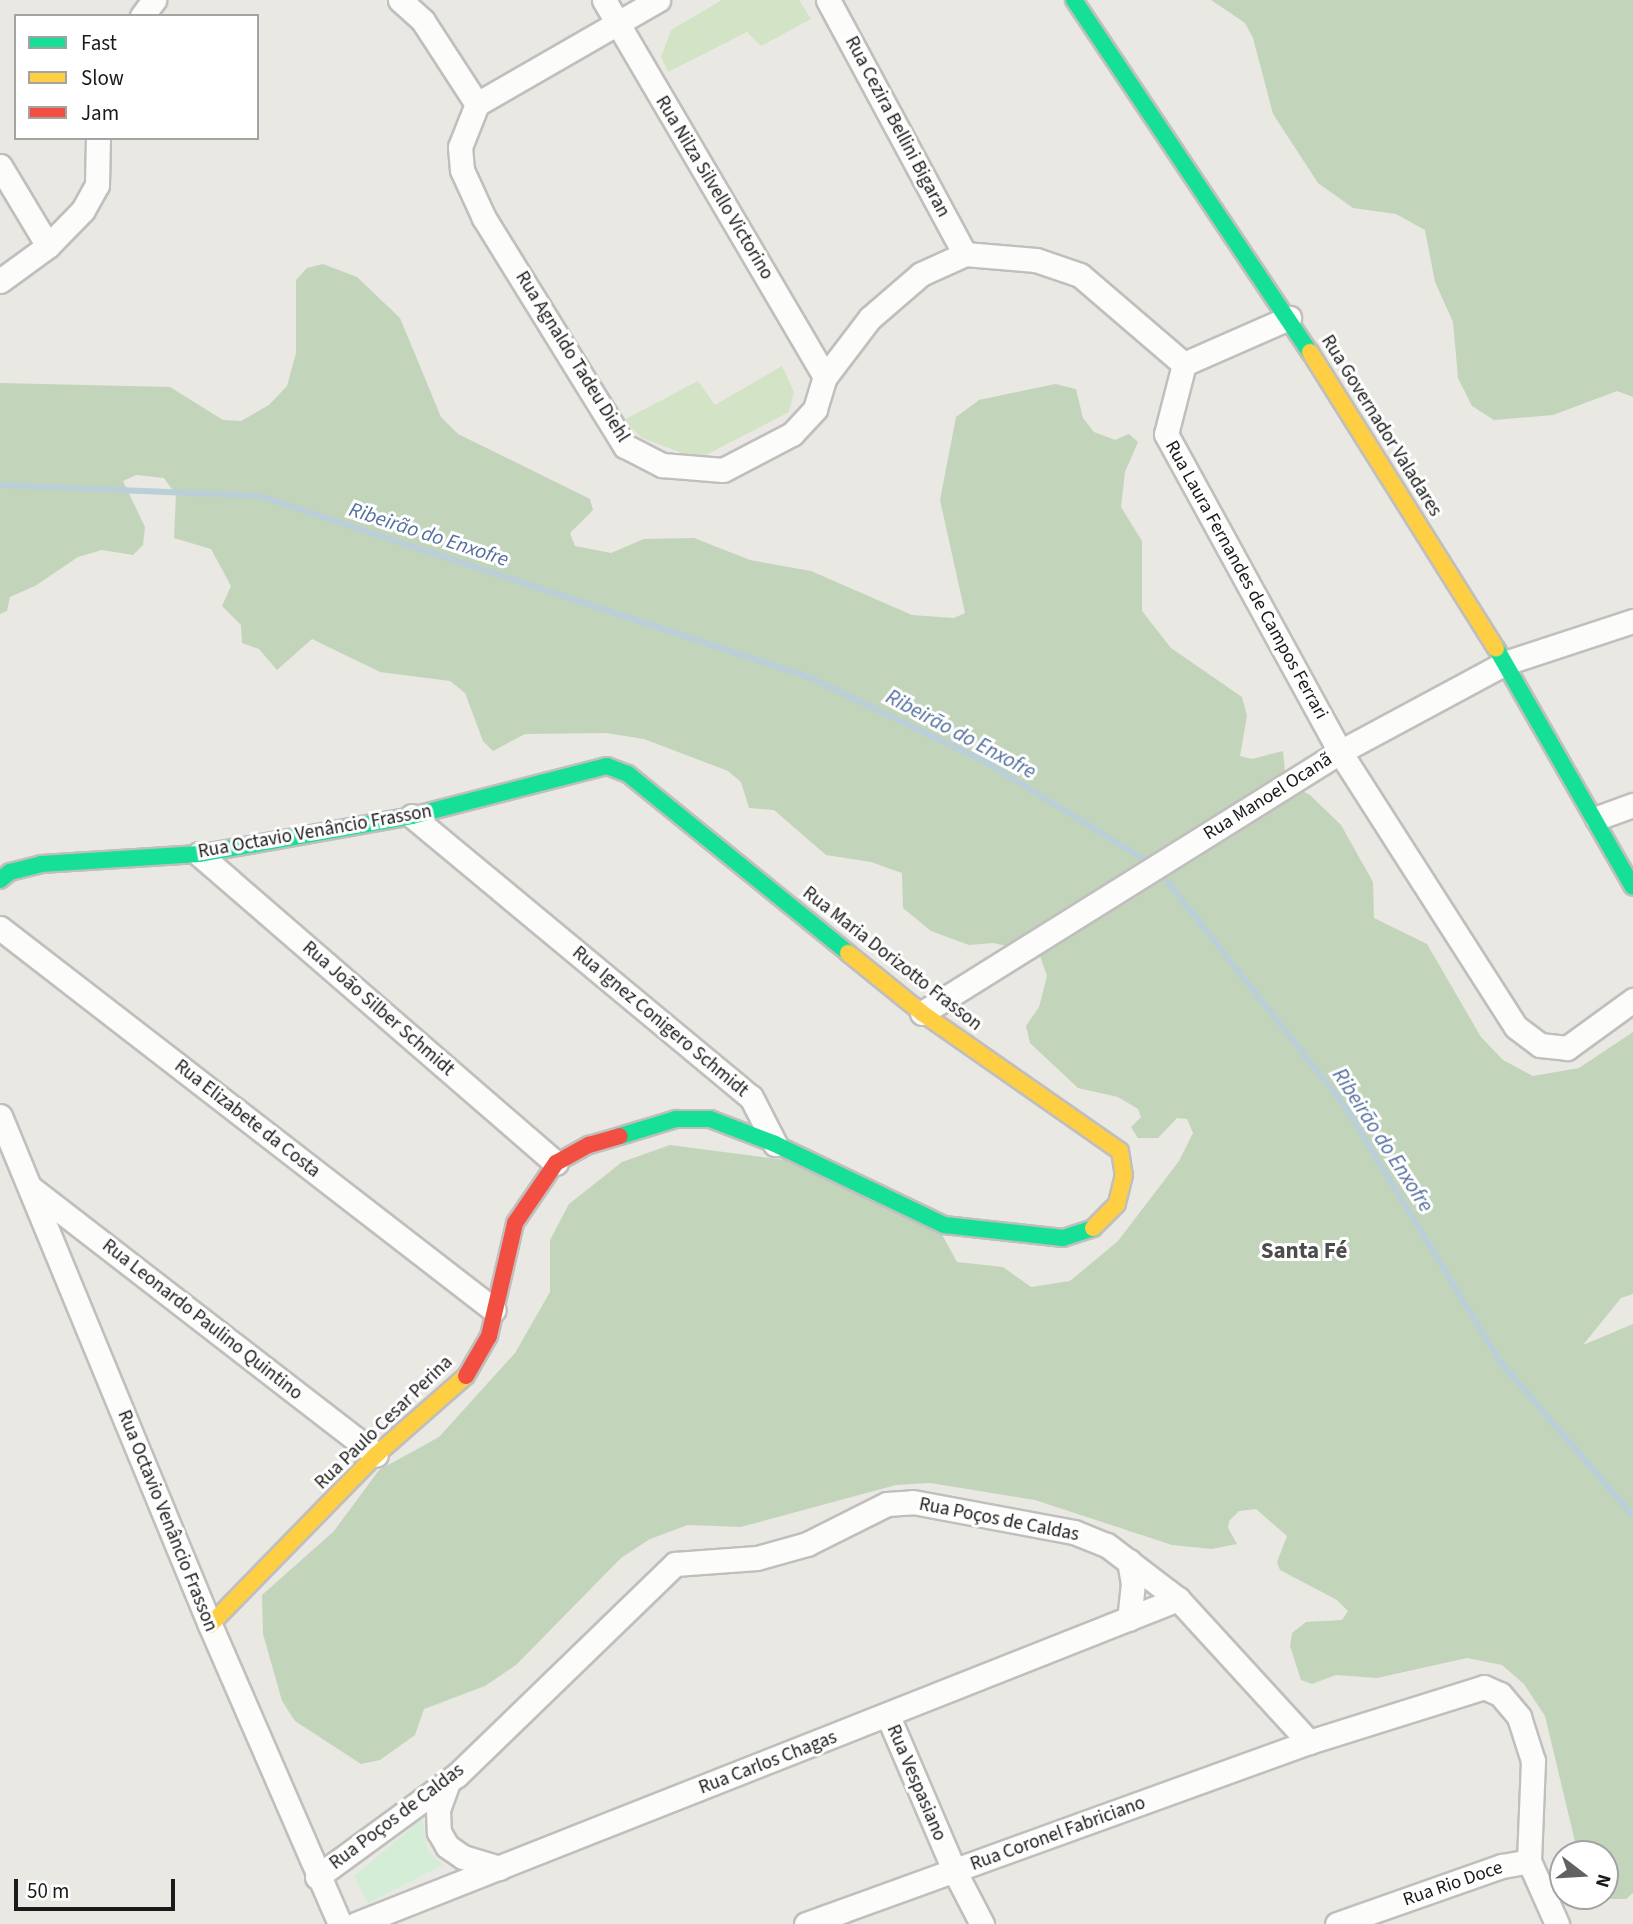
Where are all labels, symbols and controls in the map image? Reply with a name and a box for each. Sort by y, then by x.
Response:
legend [14,14,259,140]
text: Fast [81,28,117,58]
street label: Rua Cezira Bellini Bigaran [840,33,954,221]
text: Slow [81,63,124,93]
street label: Rua Nilza Silvello Victorino [650,92,778,284]
text: Jam [81,98,119,128]
street label: Rua Agnaldo Tadeu Diehl [510,267,634,447]
street label: Rua Governador Valadares [1316,331,1446,521]
street label: Rua Laura Fernandes de Campos Ferrari [1160,437,1332,723]
water label: Ribeirão do Enxofre [346,496,512,572]
water label: Ribeirão do Enxofre [882,684,1040,784]
street label: Rua Manoel Ocanã [1199,748,1337,846]
street label: Rua Octavio Venâncio Frasson [196,800,434,864]
street label: Rua Maria Dorizotto Frasson [798,882,986,1036]
street label: Rua João Silber Schmidt [297,937,459,1081]
street label: Rua Ignez Conigero Schmidt [567,942,753,1102]
street label: Rua Elizabete da Costa [170,1055,324,1183]
water label: Ribeirão do Enxofre [1327,1063,1439,1217]
street label: Rua Leonardo Paulino Quintino [97,1235,307,1405]
district label: Santa Fé [1261,1237,1347,1265]
street label: Rua Paulo Cesar Perina [310,1351,458,1495]
street label: Rua Octavio Venâncio Frasson [112,1407,222,1635]
street label: Rua Poços de Caldas [917,1493,1081,1547]
street label: Rua Vespasiano [881,1721,951,1845]
street label: Rua Carlos Chagas [696,1726,840,1800]
street label: Rua Poços de Caldas [325,1759,469,1875]
street label: Rua Coronel Fabriciano [967,1792,1149,1876]
north arrow [1549,1840,1619,1910]
street label: Rua Rio Doce [1400,1856,1506,1912]
scale bar [18,1864,178,1908]
text: N [1588,1871,1617,1891]
text: 50 m [27,1876,69,1906]

